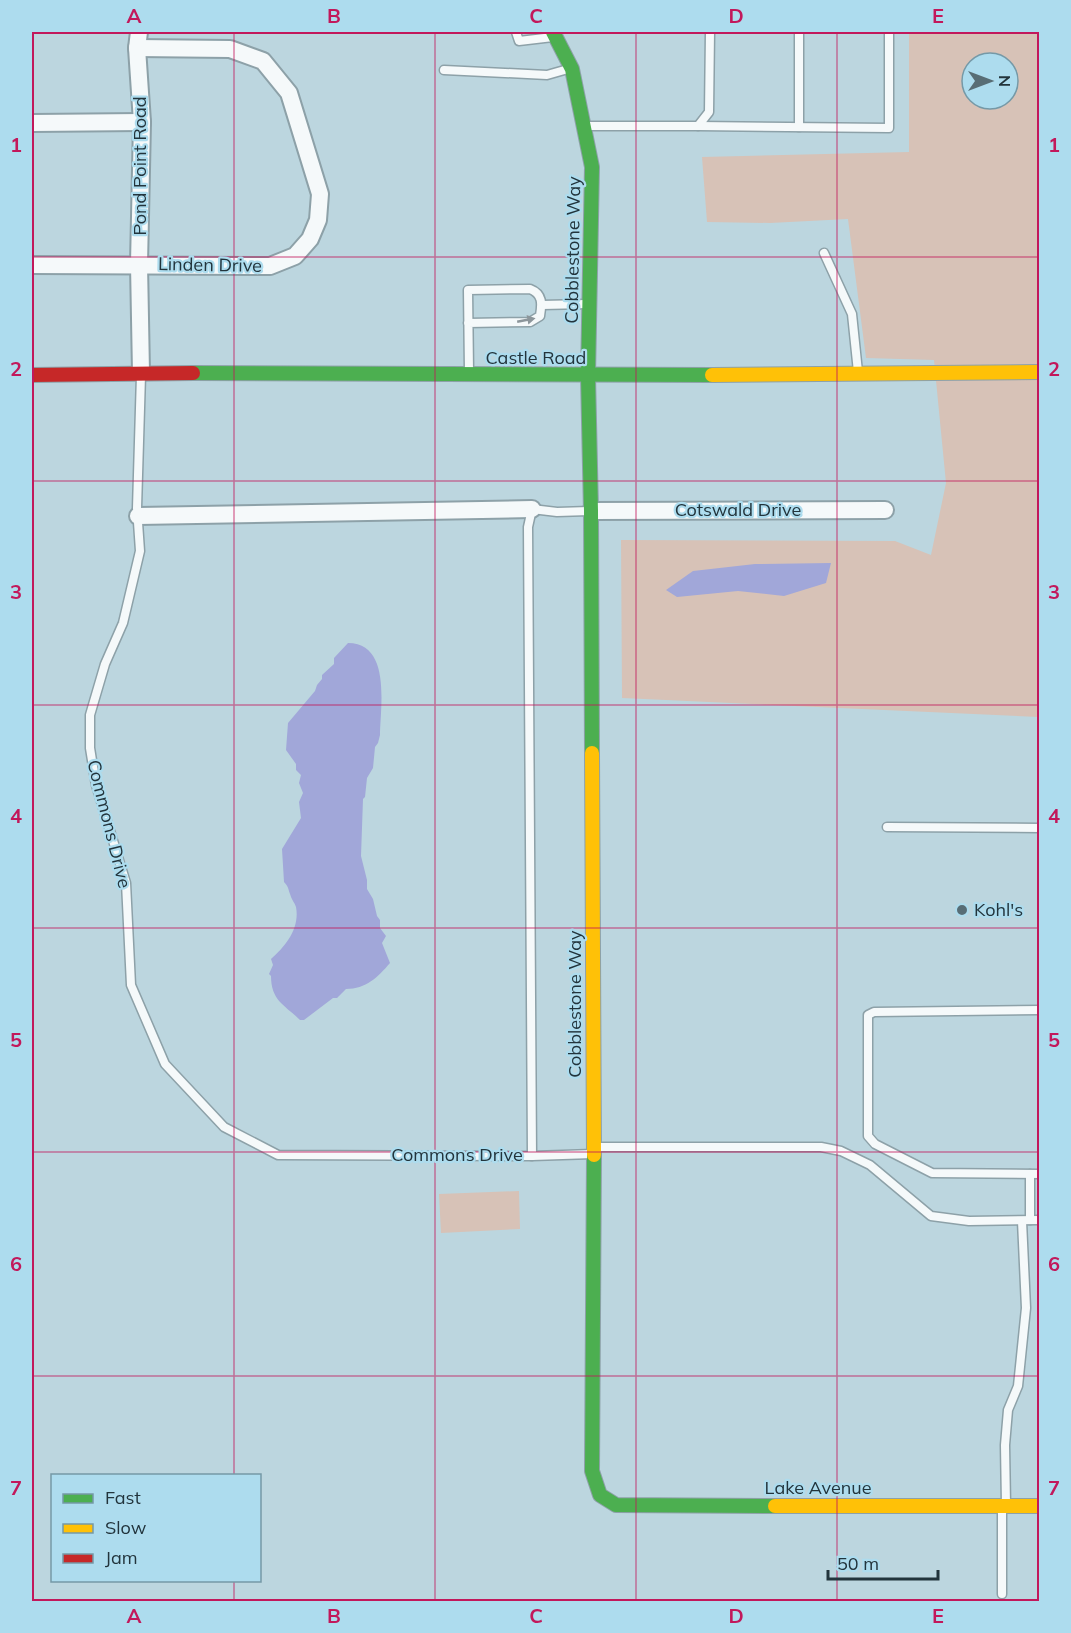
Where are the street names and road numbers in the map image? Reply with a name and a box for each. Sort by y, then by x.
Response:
street label: Pond Point Road [128,96,151,236]
street label: Cobblestone Way [560,176,585,324]
street label: Linden Drive [158,252,262,277]
street label: Castle Road [486,346,586,369]
street label: Cotswald Drive [675,498,801,521]
street label: Commons Drive [82,757,137,890]
street label: Cobblestone Way [563,930,586,1078]
street label: Commons Drive [391,1143,523,1166]
street label: Lake Avenue [765,1476,871,1499]

